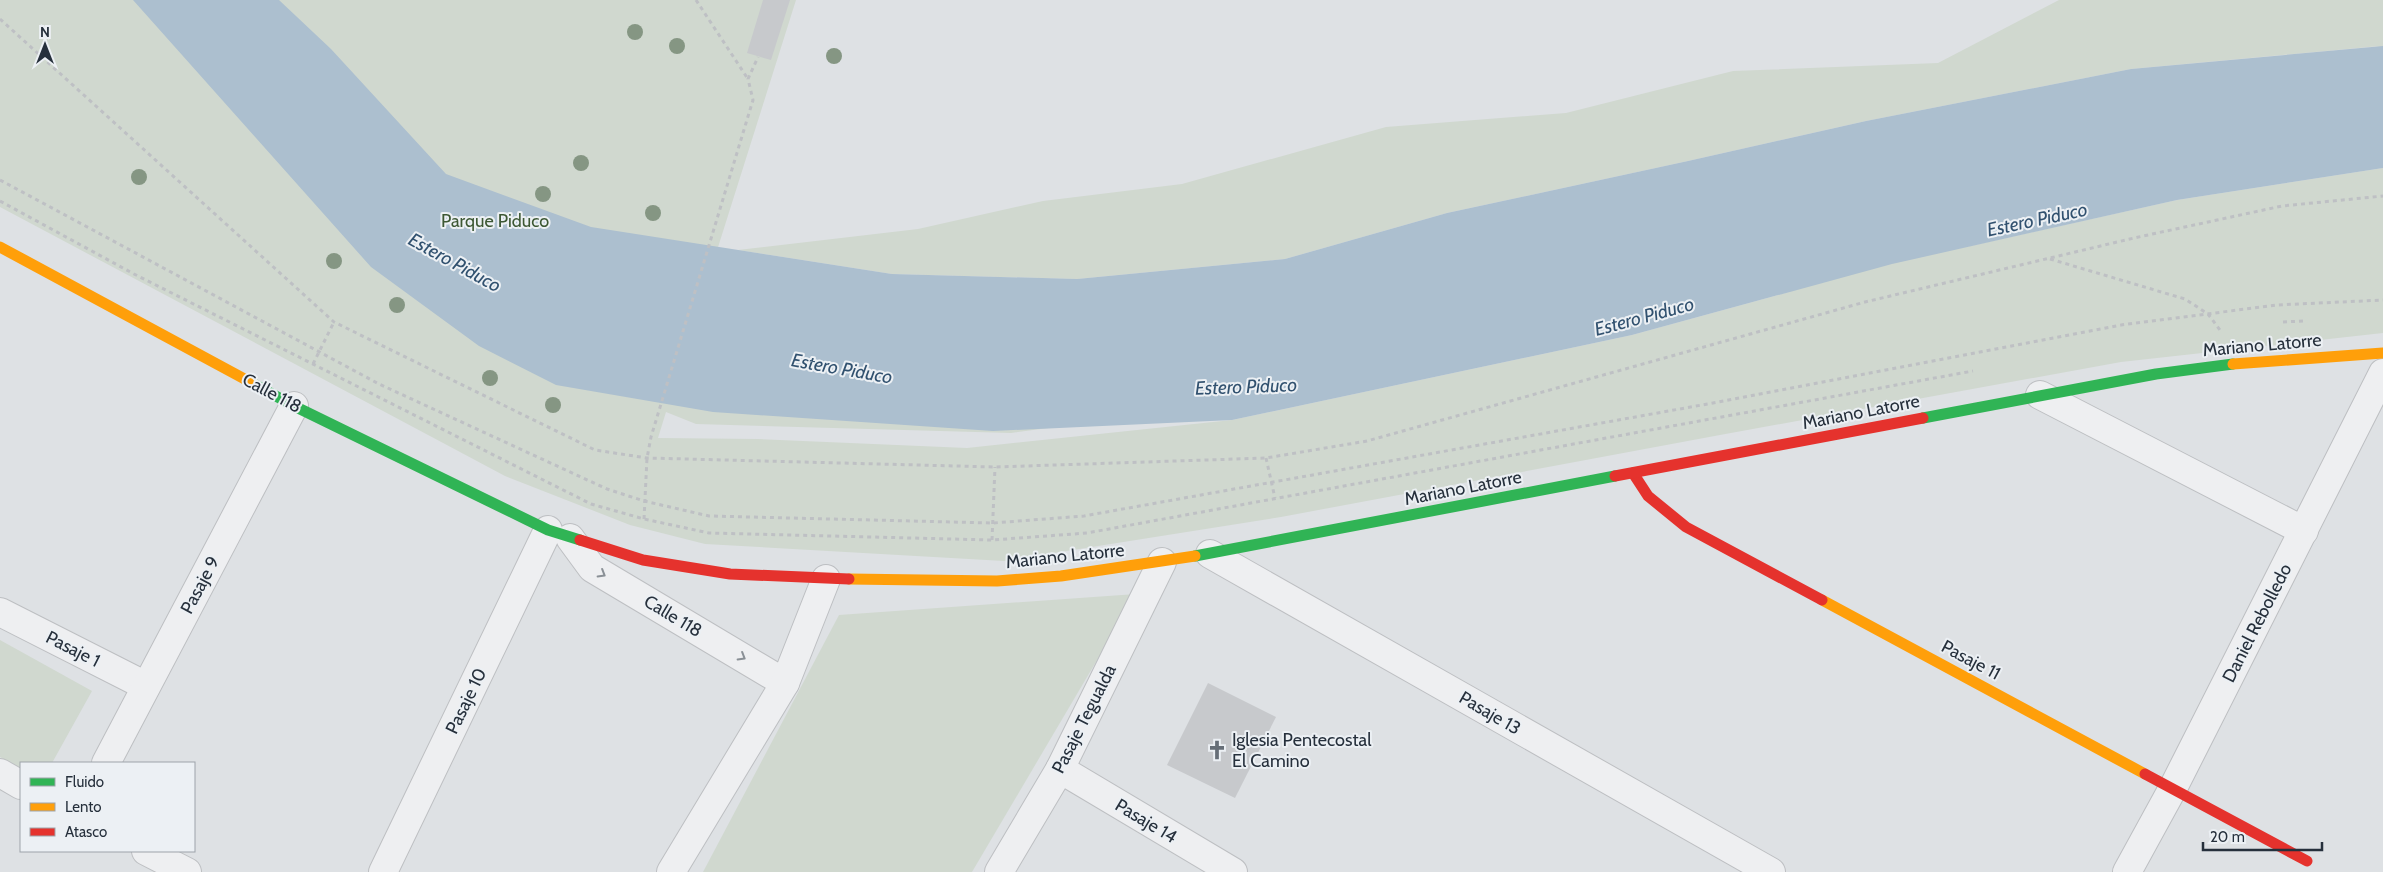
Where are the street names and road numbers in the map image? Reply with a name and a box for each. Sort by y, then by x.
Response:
street label: Mariano Latorre [2202,329,2322,361]
street label: Calle 118 [239,368,305,418]
street label: Mariano Latorre [1800,390,1922,434]
street label: Mariano Latorre [1402,466,1524,510]
street label: Mariano Latorre [1005,539,1125,573]
street label: Pasaje 9 [176,552,224,618]
street label: Daniel Rebolledo [2218,560,2296,686]
street label: Calle 118 [640,590,706,642]
street label: Pasaje 1 [42,626,104,672]
street label: Pasaje 11 [1938,635,2004,685]
street label: Pasaje Tegualda [1047,661,1121,777]
street label: Pasaje 10 [441,665,491,737]
street label: Pasaje 13 [1455,687,1525,739]
street label: Pasaje 14 [1111,794,1181,848]

